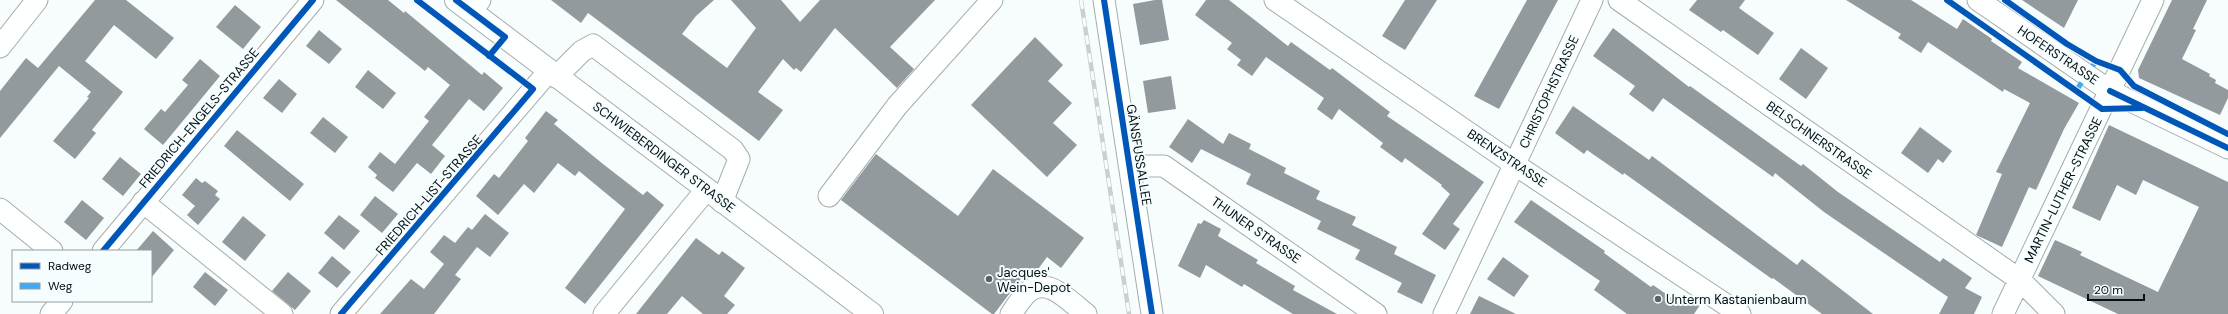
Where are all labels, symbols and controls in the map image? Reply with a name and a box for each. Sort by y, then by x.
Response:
street label: HOFERSTRASSE [2014,22,2102,88]
street label: CHRISTOPHSTRASSE [1515,33,1583,151]
street label: FRIEDRICH-ENGELS-STRASSE [135,44,263,192]
street label: BELSCHNERSTRASSE [1763,97,1875,183]
street label: SCHWIEBERDINGER STRASSE [589,98,739,216]
street label: GÄNSFUSSALLEE [1123,103,1155,207]
street label: MARTIN-LUTHER-STRASSE [2020,114,2106,266]
street label: BRENZSTRASSE [1464,125,1550,191]
street label: FRIEDRICH-LIST-STRASSE [372,131,486,259]
street label: THUNER STRASSE [1208,193,1304,267]
legend [12,250,152,302]
text: Radweg [48,258,92,274]
place label: Jacques' Wein-Depot [997,264,1071,296]
marker: Jacques' Wein-Depot [984,274,994,284]
scale bar [2088,276,2144,302]
text: Weg [48,278,73,294]
text: 20 m [2094,282,2123,298]
place label: Unterm Kastanienbaum [1666,291,1807,308]
marker: Unterm Kastanienbaum [1653,294,1663,304]

